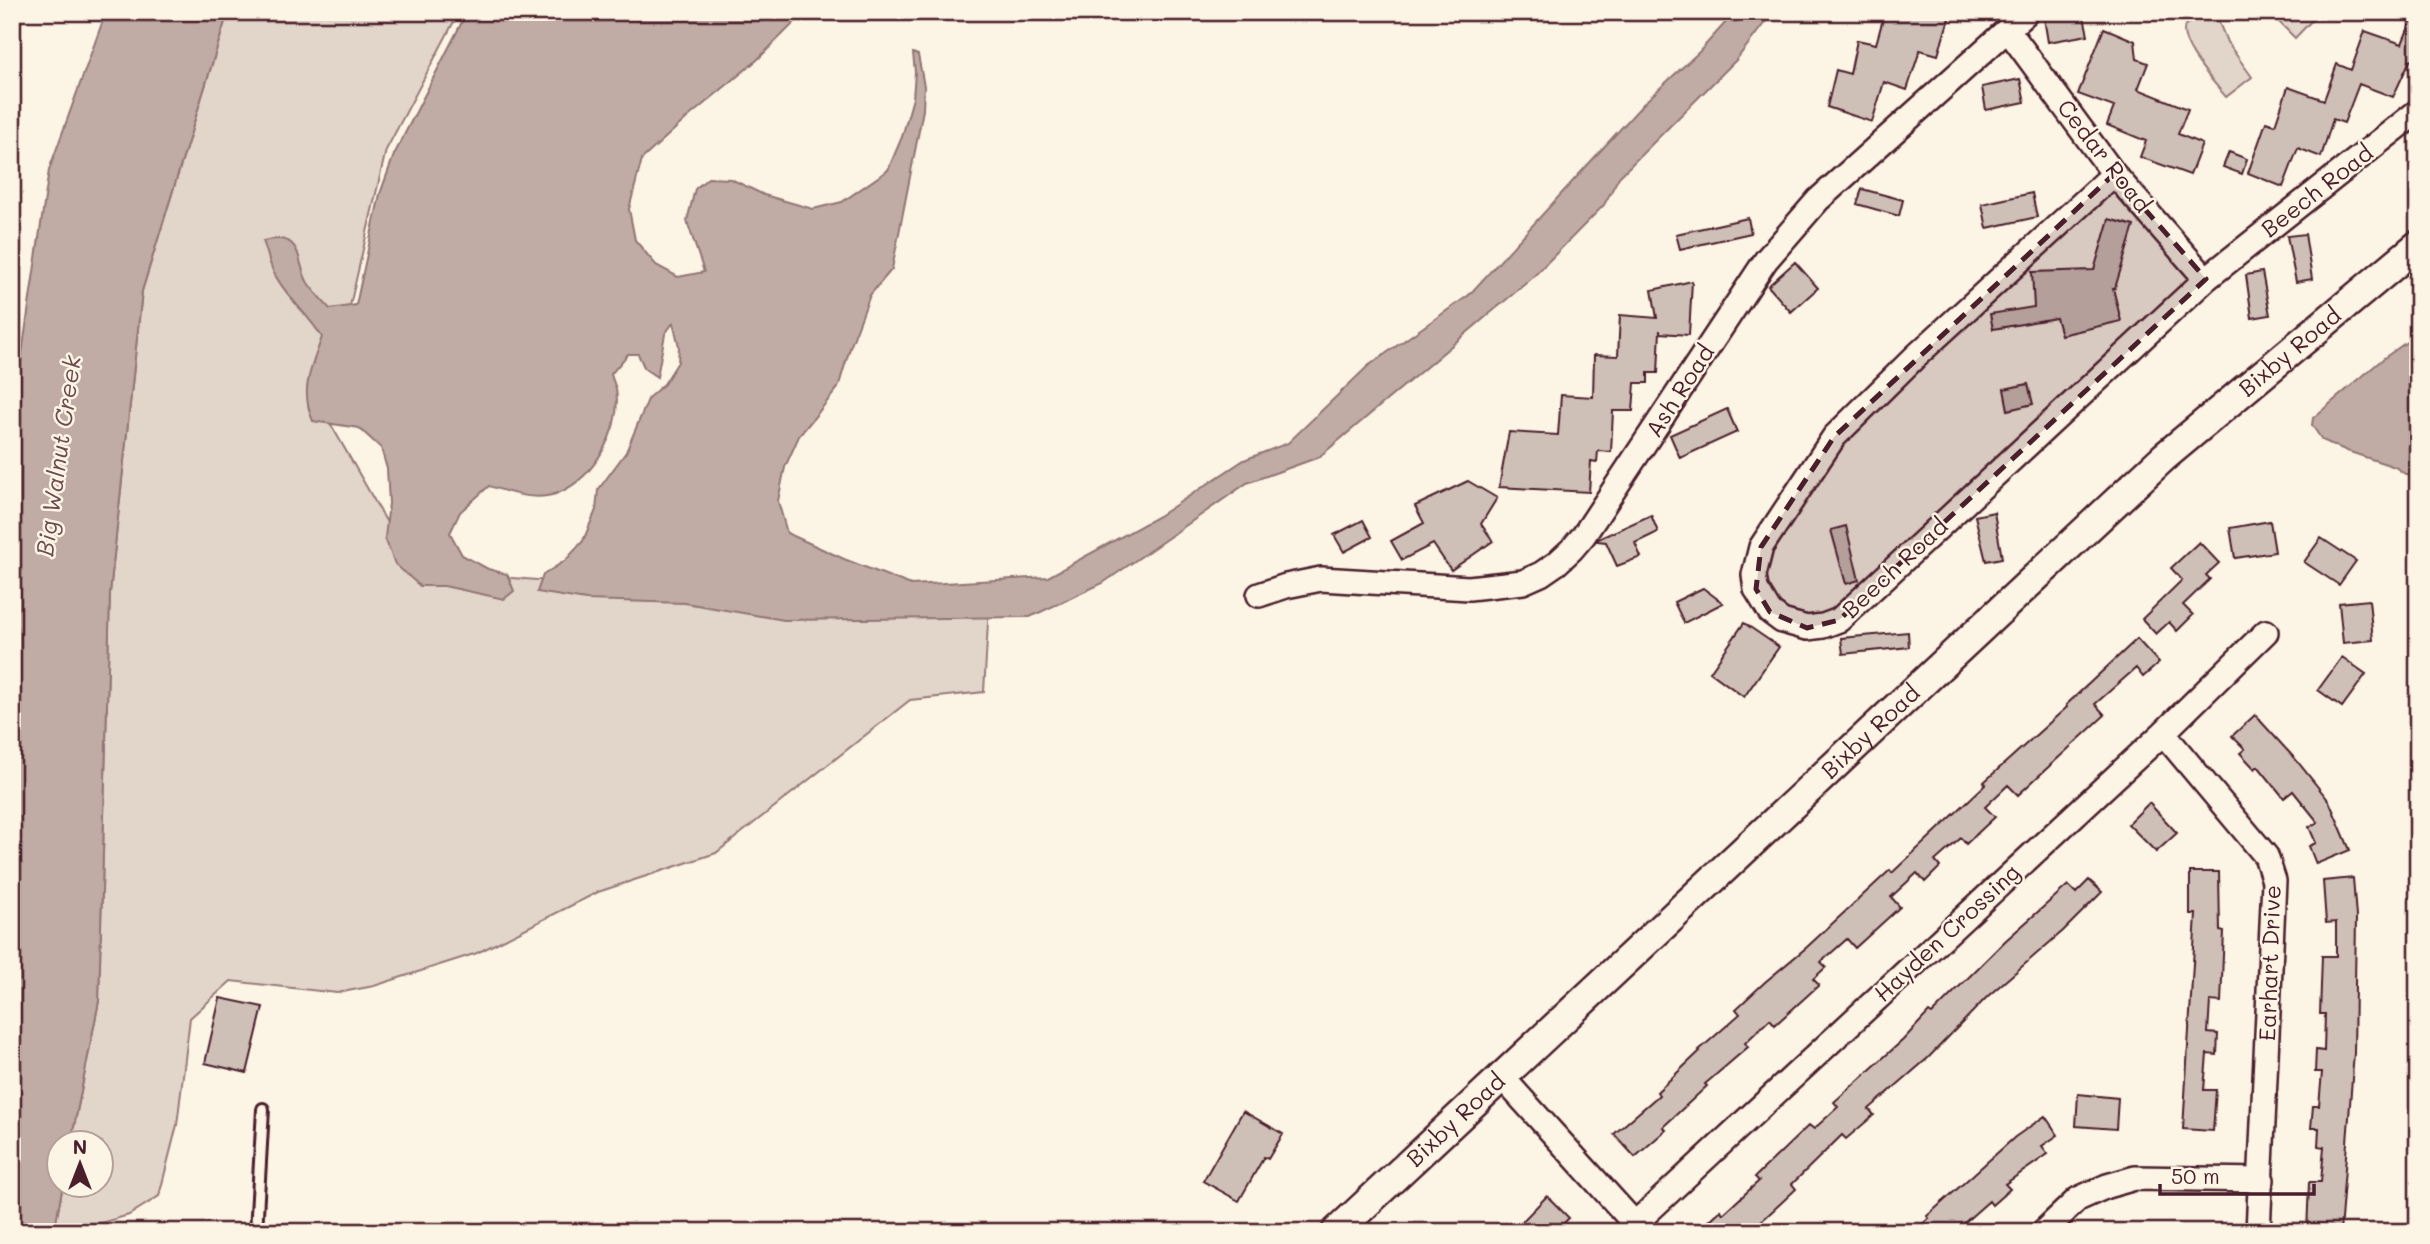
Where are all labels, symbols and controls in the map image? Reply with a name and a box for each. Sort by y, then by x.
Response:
street label: Cedar Road [2051,93,2158,218]
street label: Beech Road [2254,137,2378,243]
street label: Bixby Road [2232,300,2347,403]
street label: Ash Road [1638,338,1720,443]
water label: Big Walnut Creek [28,352,87,558]
street label: Beech Road [1835,511,1954,624]
street label: Bixby Road [1814,678,1925,785]
street label: Hayden Crossing [1867,857,2026,1008]
street label: Earhart Drive [2251,884,2287,1042]
street label: Bixby Road [1399,1066,1511,1173]
north arrow [46,1128,116,1198]
text: N [73,1134,87,1159]
scale bar [2160,1153,2314,1197]
text: 50 m [2171,1162,2220,1189]

